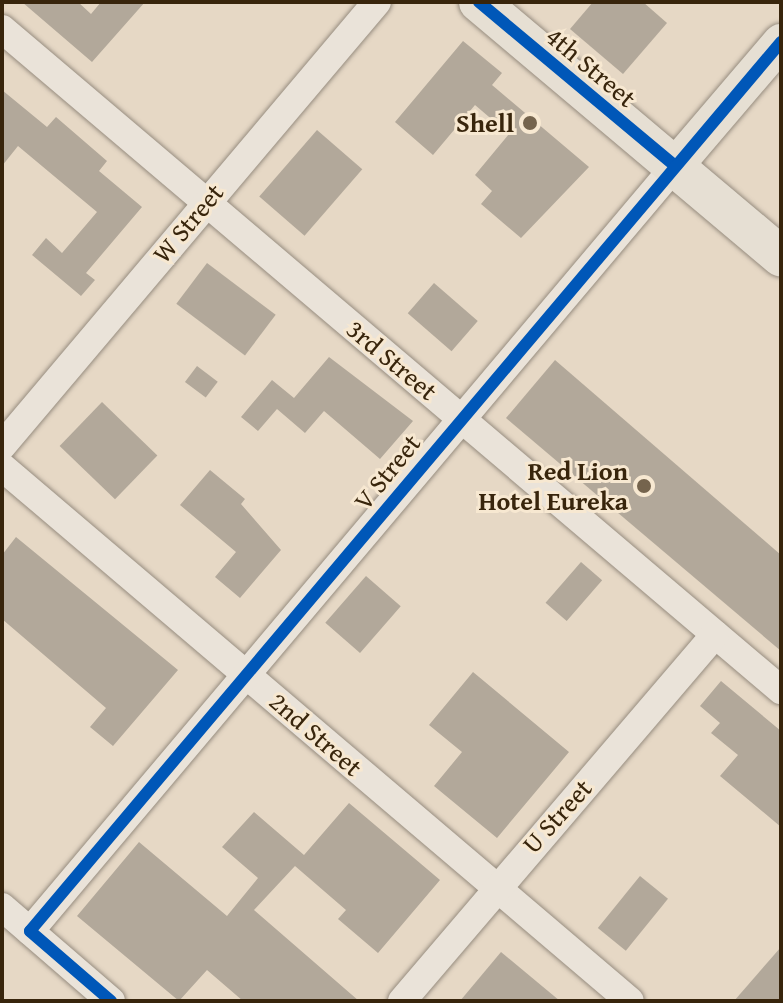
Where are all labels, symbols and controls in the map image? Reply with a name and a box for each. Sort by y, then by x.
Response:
street label: 4th Street [540,20,642,114]
place label: Shell [456,107,514,139]
marker: Shell [521,114,539,132]
street label: W Street [146,177,230,269]
street label: 3rd Street [340,313,444,407]
street label: V Street [347,428,427,516]
place label: Red Lion Hotel Eureka [478,455,628,516]
marker: Red Lion Hotel Eureka [635,477,653,495]
street label: 2nd Street [263,685,369,783]
street label: U Street [516,773,598,859]

